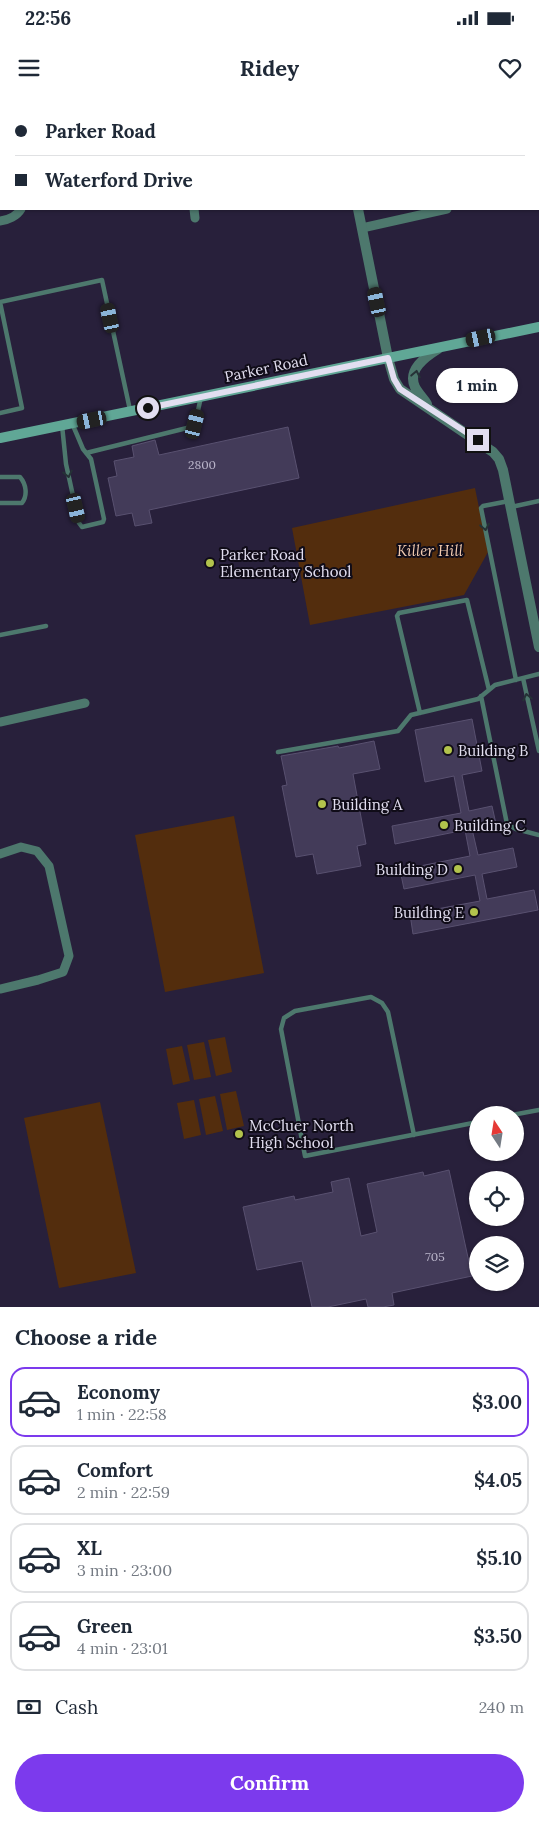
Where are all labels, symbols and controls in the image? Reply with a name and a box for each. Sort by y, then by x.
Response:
text: 22:56 [25,6,71,30]
icon: menu [15,54,43,82]
text: Ridey [240,54,299,82]
icon: heart [496,54,524,82]
text: Parker Road [45,119,156,143]
text: Waterford Drive [45,168,193,192]
car [366,286,387,318]
car [99,302,120,334]
car [464,328,497,348]
street label: Parker Road [223,350,309,386]
callout: 1 min [437,368,519,402]
one-way arrow [410,370,420,378]
text: 1 min [457,375,497,395]
route start [137,397,159,419]
car [184,408,205,440]
car [75,410,108,430]
route end [467,429,489,451]
house number: 2800 [188,457,216,472]
one-way arrow [62,469,73,478]
car [65,492,86,524]
one-way arrow [479,523,490,532]
park label: Killer Hill [397,541,464,560]
place label: Parker Road Elementary School [220,545,351,581]
marker: Parker Road Elementary School [204,557,216,569]
one-way arrow [523,693,533,702]
place label: Building B [458,741,528,760]
marker: Building B [442,744,454,756]
place label: Building A [332,795,403,814]
marker: Building A [316,798,328,810]
place label: Building C [454,816,526,835]
marker: Building C [438,819,450,831]
place label: Building D [376,860,448,879]
marker: Building D [452,863,464,875]
place label: Building E [394,903,464,922]
marker: Building E [468,906,480,918]
north arrow [469,1106,524,1161]
map controls [469,1106,524,1291]
place label: McCluer North High School [249,1116,354,1152]
marker: McCluer North High School [233,1128,245,1140]
button: locate [469,1171,524,1226]
button: layers [469,1236,524,1291]
house number: 705 [425,1249,445,1264]
text: Choose a ride [15,1323,157,1351]
icon: car [17,1380,62,1425]
text: Economy [77,1380,160,1404]
text: $3.00 [472,1390,522,1414]
text: 1 min · 22:58 [77,1404,167,1424]
icon: car [17,1458,62,1503]
text: Comfort [77,1458,153,1482]
text: $4.05 [474,1468,522,1492]
text: 2 min · 22:59 [77,1482,170,1502]
icon: car [17,1536,62,1581]
text: XL [77,1536,102,1560]
text: $5.10 [476,1546,522,1570]
text: 3 min · 23:00 [77,1560,172,1580]
icon: car [17,1614,62,1659]
text: Green [77,1614,133,1638]
text: $3.50 [473,1624,522,1648]
text: 4 min · 23:01 [77,1638,168,1658]
icon: cash [15,1693,43,1721]
text: Cash [55,1695,98,1719]
text: 240 m [479,1697,524,1717]
button: Confirm [15,1754,524,1812]

